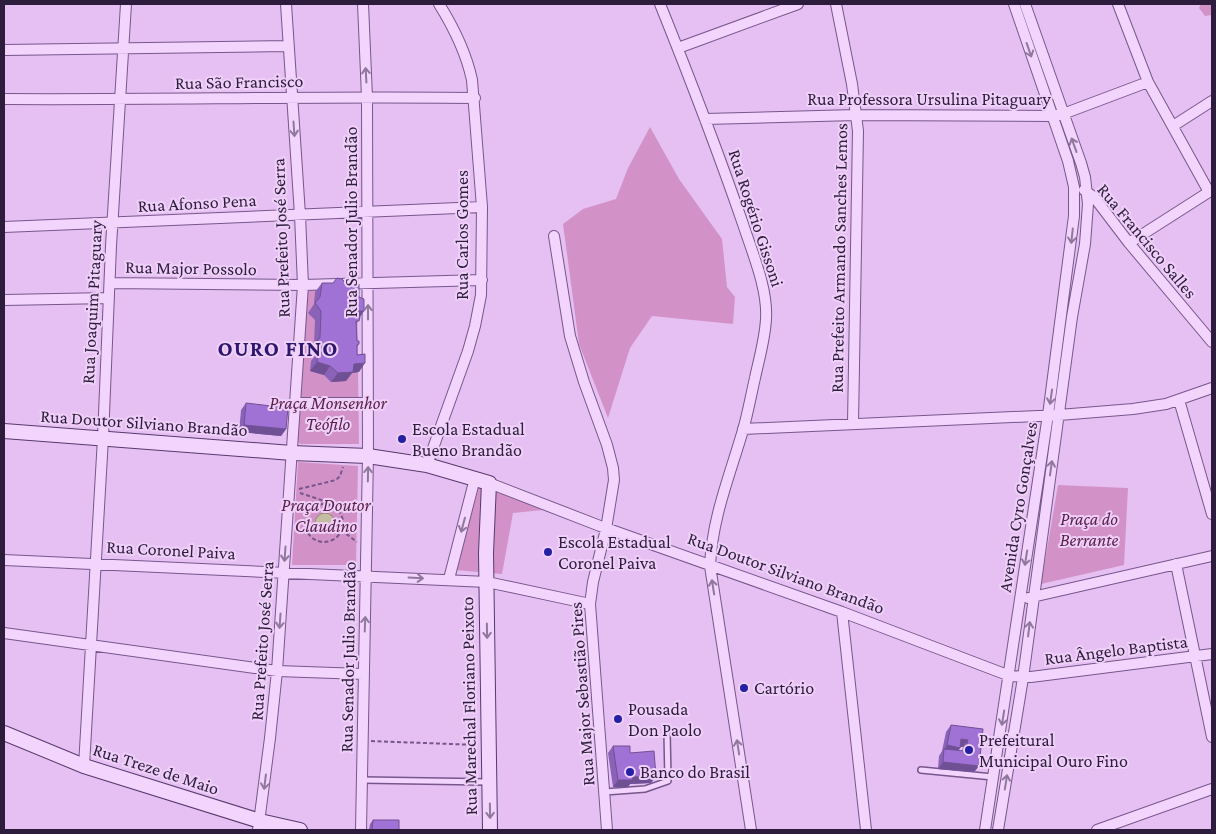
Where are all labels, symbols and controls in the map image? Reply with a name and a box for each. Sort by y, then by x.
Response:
one-way arrow [1025,42,1035,58]
one-way arrow [361,68,371,84]
street label: Rua São Francisco [175,71,303,93]
street label: Rua Professora Ursulina Pitaguary [807,89,1051,109]
one-way arrow [289,121,298,137]
street label: Rua Prefeito Armando Sanches Lemos [827,123,851,393]
street label: Rua Senador Julio Brandão [341,127,361,317]
one-way arrow [1069,137,1079,153]
street label: Rua Rogério Gissoni [724,147,788,289]
street label: Rua Prefeito José Serra [268,158,294,318]
street label: Rua Carlos Gomes [452,170,472,300]
street label: Rua Francisco Salles [1093,179,1201,303]
street label: Rua Afonso Pena [137,190,257,216]
street label: Rua Joaquim Pitaguary [78,219,106,384]
one-way arrow [1067,228,1077,244]
street label: Rua Major Possolo [125,257,257,280]
one-way arrow [363,304,373,320]
district label: OURO FINO [218,336,338,361]
one-way arrow [1046,389,1056,405]
park label: Praça Monsenhor Teófilo [269,393,387,434]
street label: Rua Doutor Silviano Brandão [40,406,248,440]
place label: Escola Estadual Bueno Brandão [412,419,525,460]
street label: Avenida Cyro Gonçalves [995,420,1041,594]
marker: Escola Estadual Bueno Brandão [396,433,408,445]
one-way arrow [1047,461,1057,477]
one-way arrow [363,466,373,482]
park label: Praça Doutor Claudino [281,495,371,536]
park label: Praça do Berrante [1060,509,1118,550]
one-way arrow [458,517,467,533]
street label: Rua Doutor Silviano Brandão [685,528,887,618]
place label: Escola Estadual Coronel Paiva [558,532,671,573]
street label: Rua Coronel Paiva [106,537,236,563]
one-way arrow [280,545,289,561]
marker: Escola Estadual Coronel Paiva [542,546,554,558]
one-way arrow [1021,549,1031,565]
street label: Rua Prefeito José Serra [246,561,278,721]
street label: Rua Senador Julio Brandão [336,561,360,753]
one-way arrow [407,573,423,582]
one-way arrow [708,579,718,595]
street label: Rua Marechal Floriano Peixoto [457,596,481,816]
street label: Rua Major Sebastião Pires [566,601,599,787]
one-way arrow [275,612,285,628]
one-way arrow [361,616,370,632]
one-way arrow [482,622,492,638]
one-way arrow [1024,622,1034,638]
street label: Rua Ângelo Baptista [1043,631,1189,669]
place label: Cartório [754,678,814,698]
marker: Cartório [738,682,750,694]
place label: Pousada Don Paolo [628,699,702,740]
one-way arrow [998,710,1008,726]
marker: Pousada Don Paolo [612,713,624,725]
place label: Prefeitural Municipal Ouro Fino [979,730,1128,771]
street label: Rua Treze de Maio [90,739,222,799]
one-way arrow [733,740,743,756]
marker: Prefeitural Municipal Ouro Fino [963,744,975,756]
place label: Banco do Brasil [640,762,750,782]
marker: Banco do Brasil [624,766,636,778]
one-way arrow [260,774,270,790]
one-way arrow [1001,775,1011,791]
one-way arrow [485,802,494,818]

